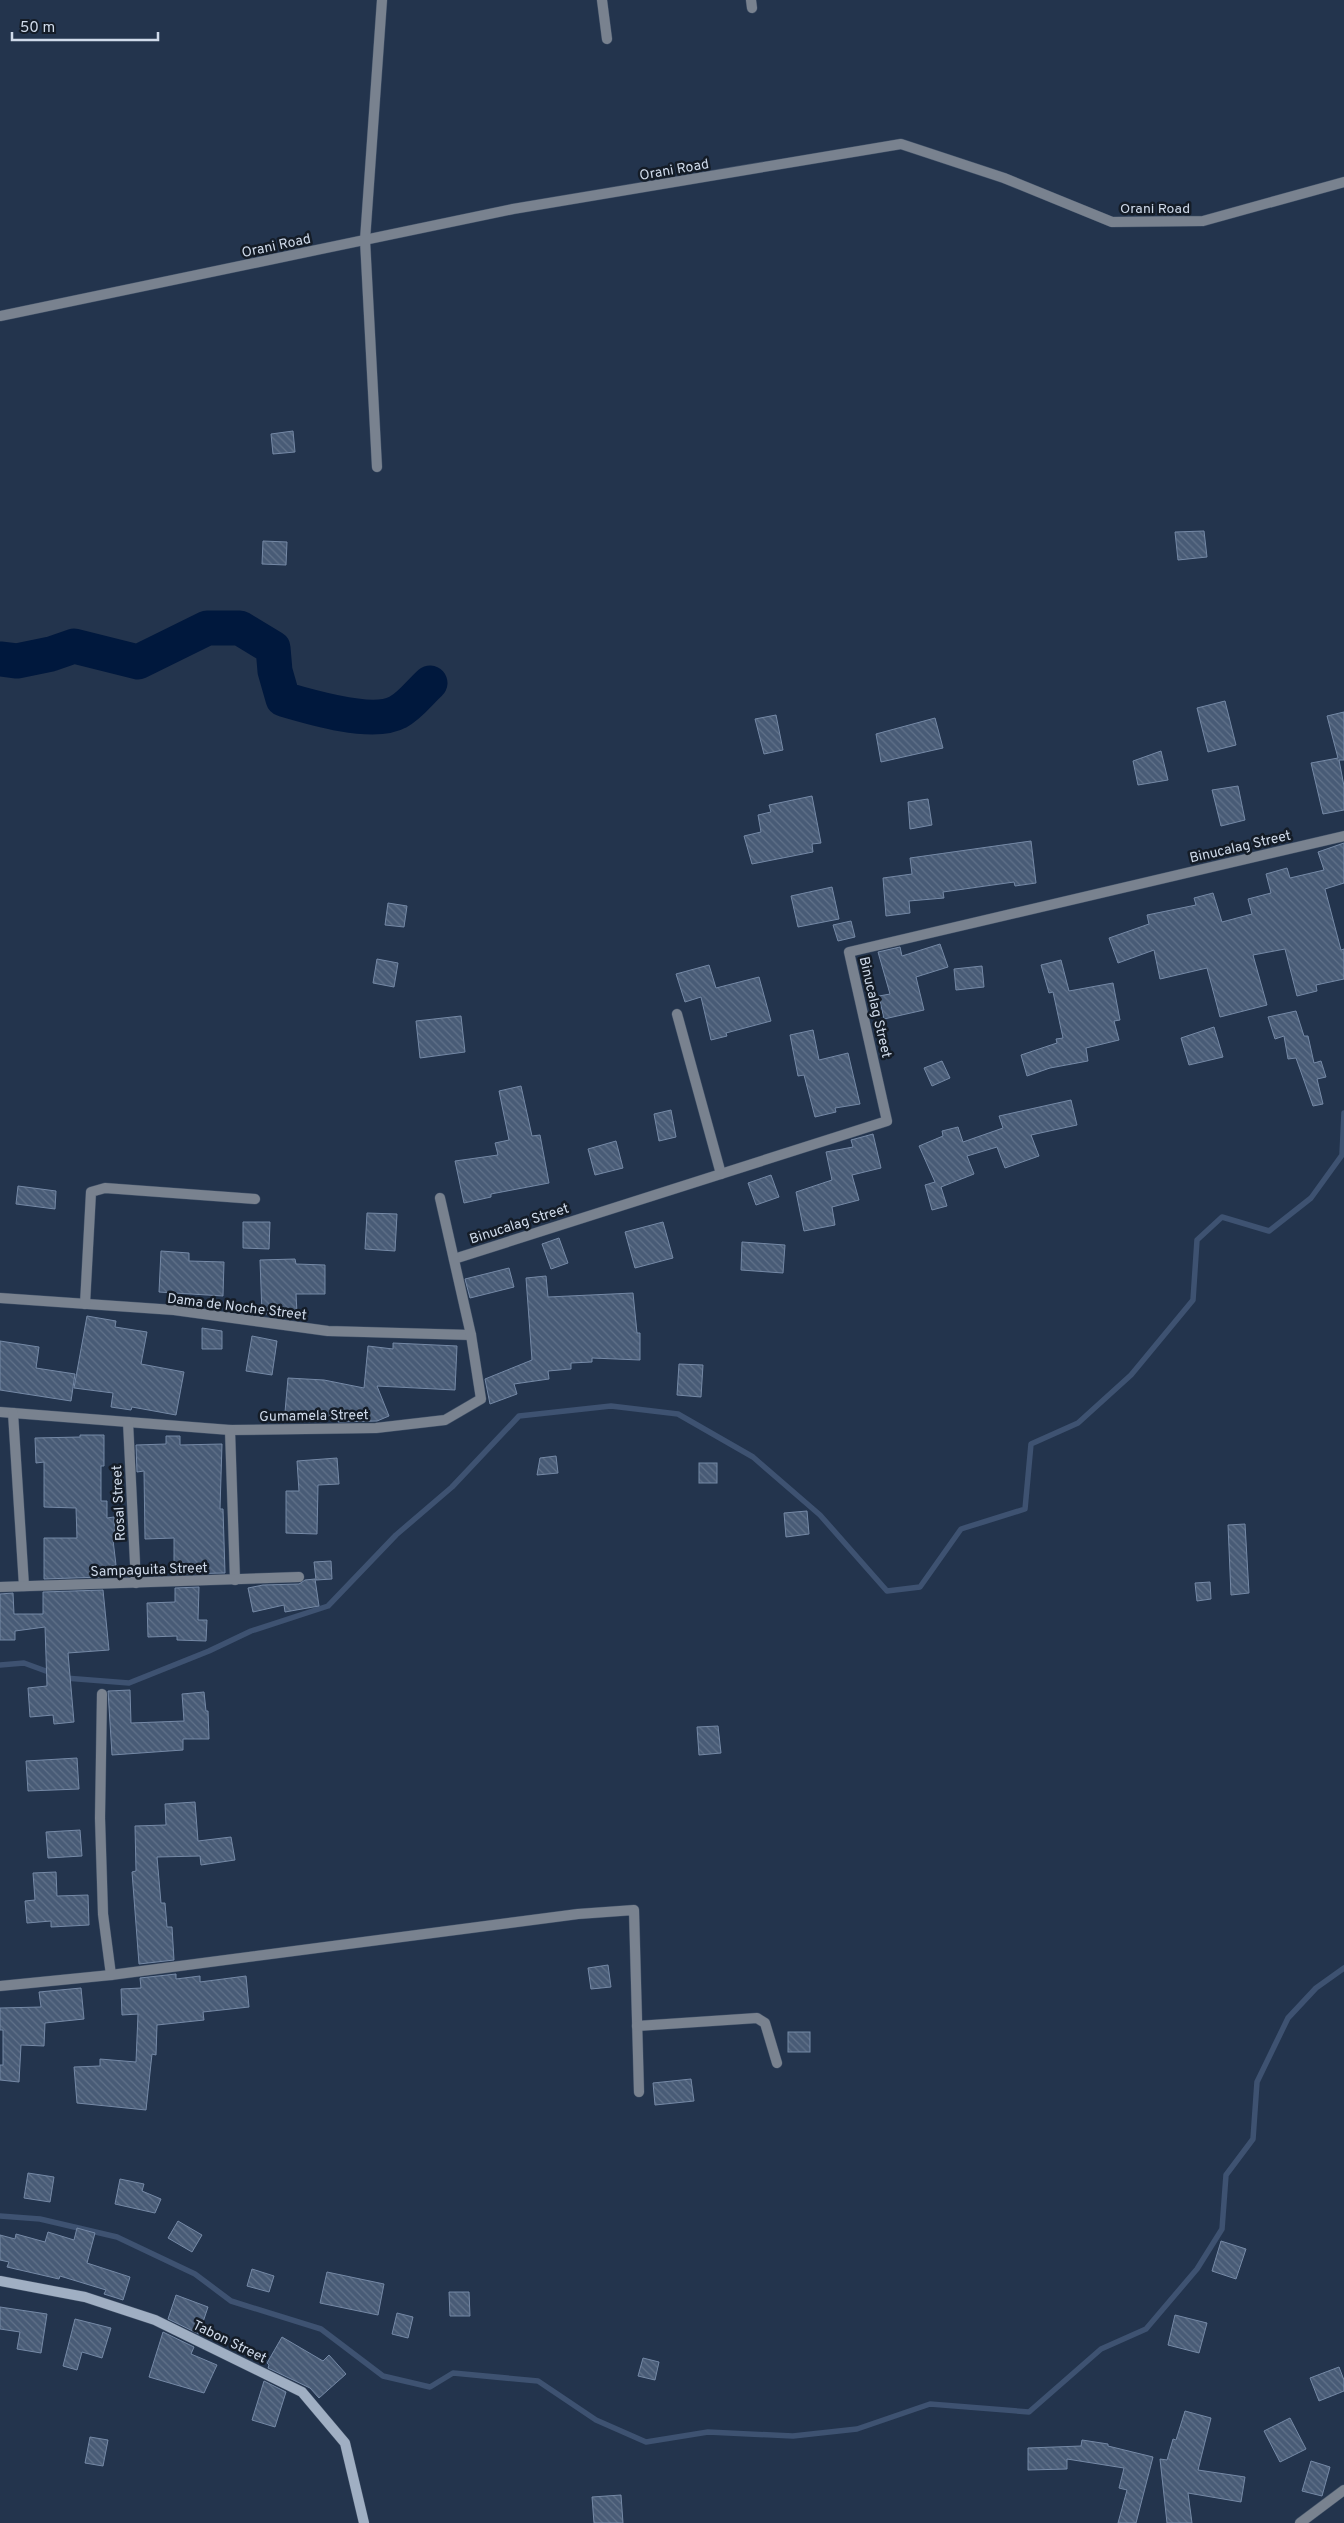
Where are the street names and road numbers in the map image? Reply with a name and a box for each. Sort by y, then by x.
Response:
street label: Orani Road [638,156,710,185]
street label: Orani Road [1120,201,1190,218]
street label: Orani Road [240,231,312,262]
street label: Binucalag Street [1188,828,1293,867]
street label: Binucalag Street [855,955,894,1060]
street label: Binucalag Street [468,1200,571,1249]
street label: Dama de Noche Street [166,1290,308,1324]
street label: Gumamela Street [259,1407,369,1426]
street label: Rosal Street [109,1465,130,1541]
street label: Sampaguita Street [90,1560,208,1581]
street label: Tabon Street [190,2317,269,2368]

